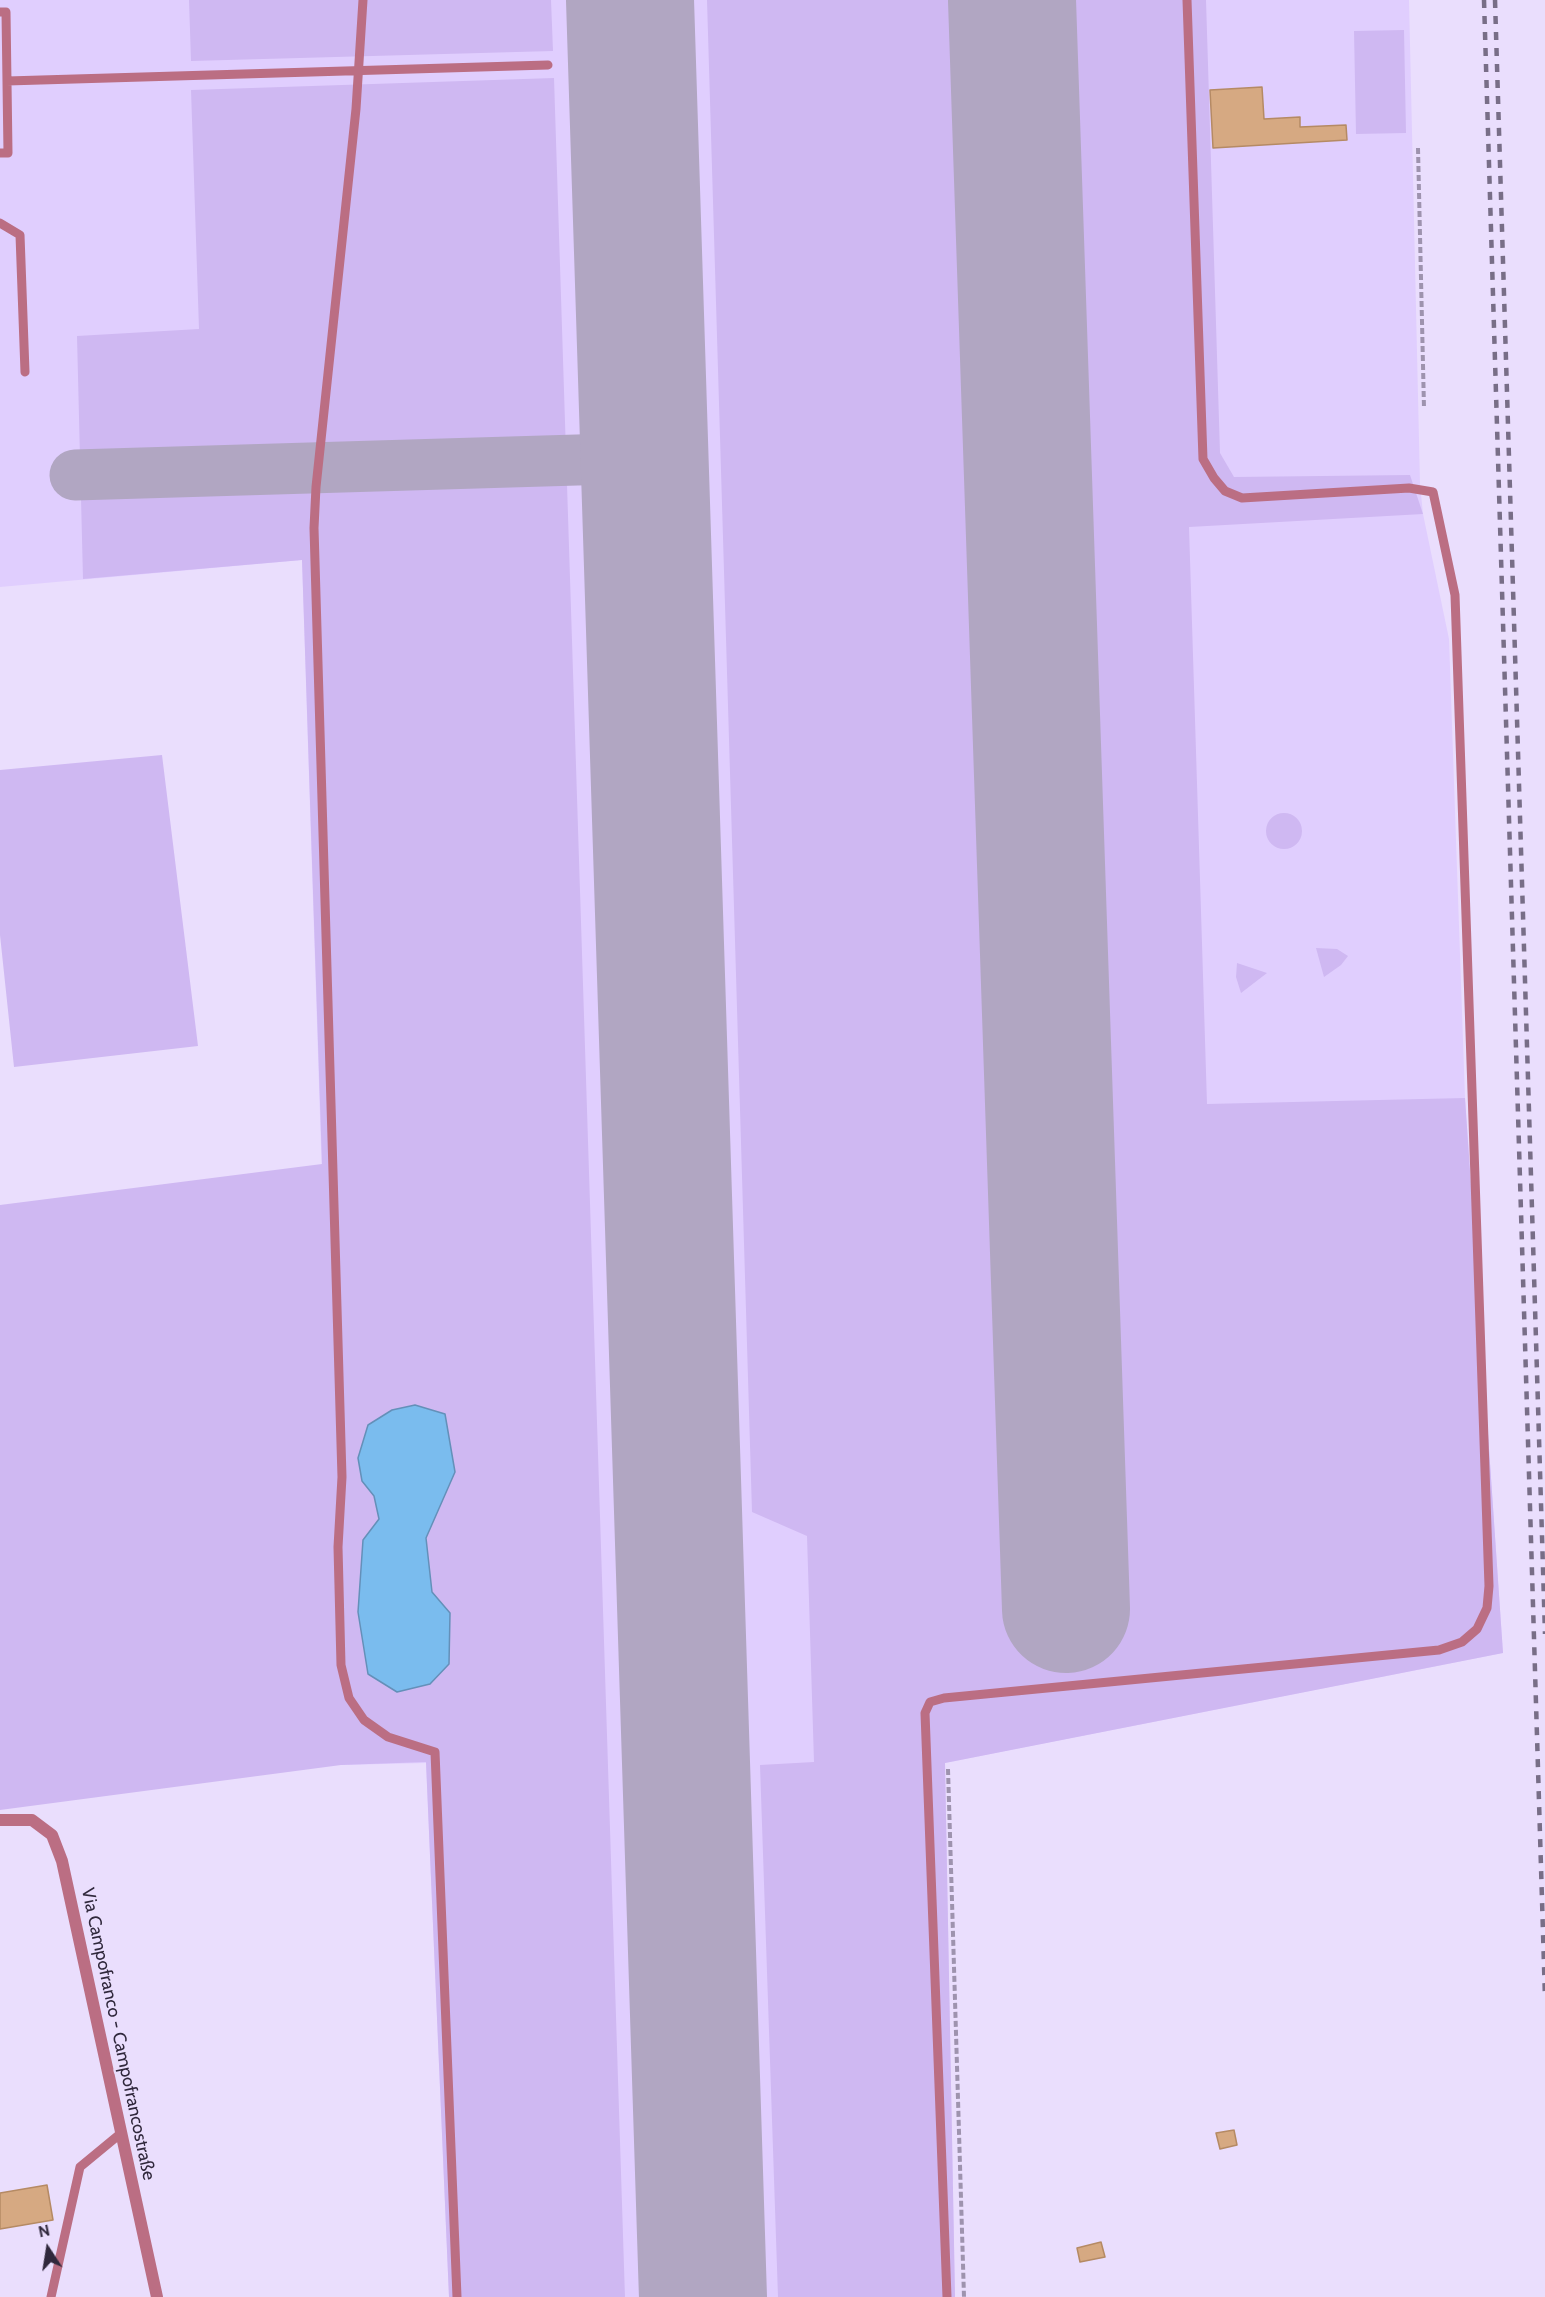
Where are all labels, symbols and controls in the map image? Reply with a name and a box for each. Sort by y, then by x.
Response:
street label: Via Campofranco - Campofrancostraße [76,1886,160,2182]
north arrow [18,2219,78,2279]
text: N [37,2220,52,2241]

